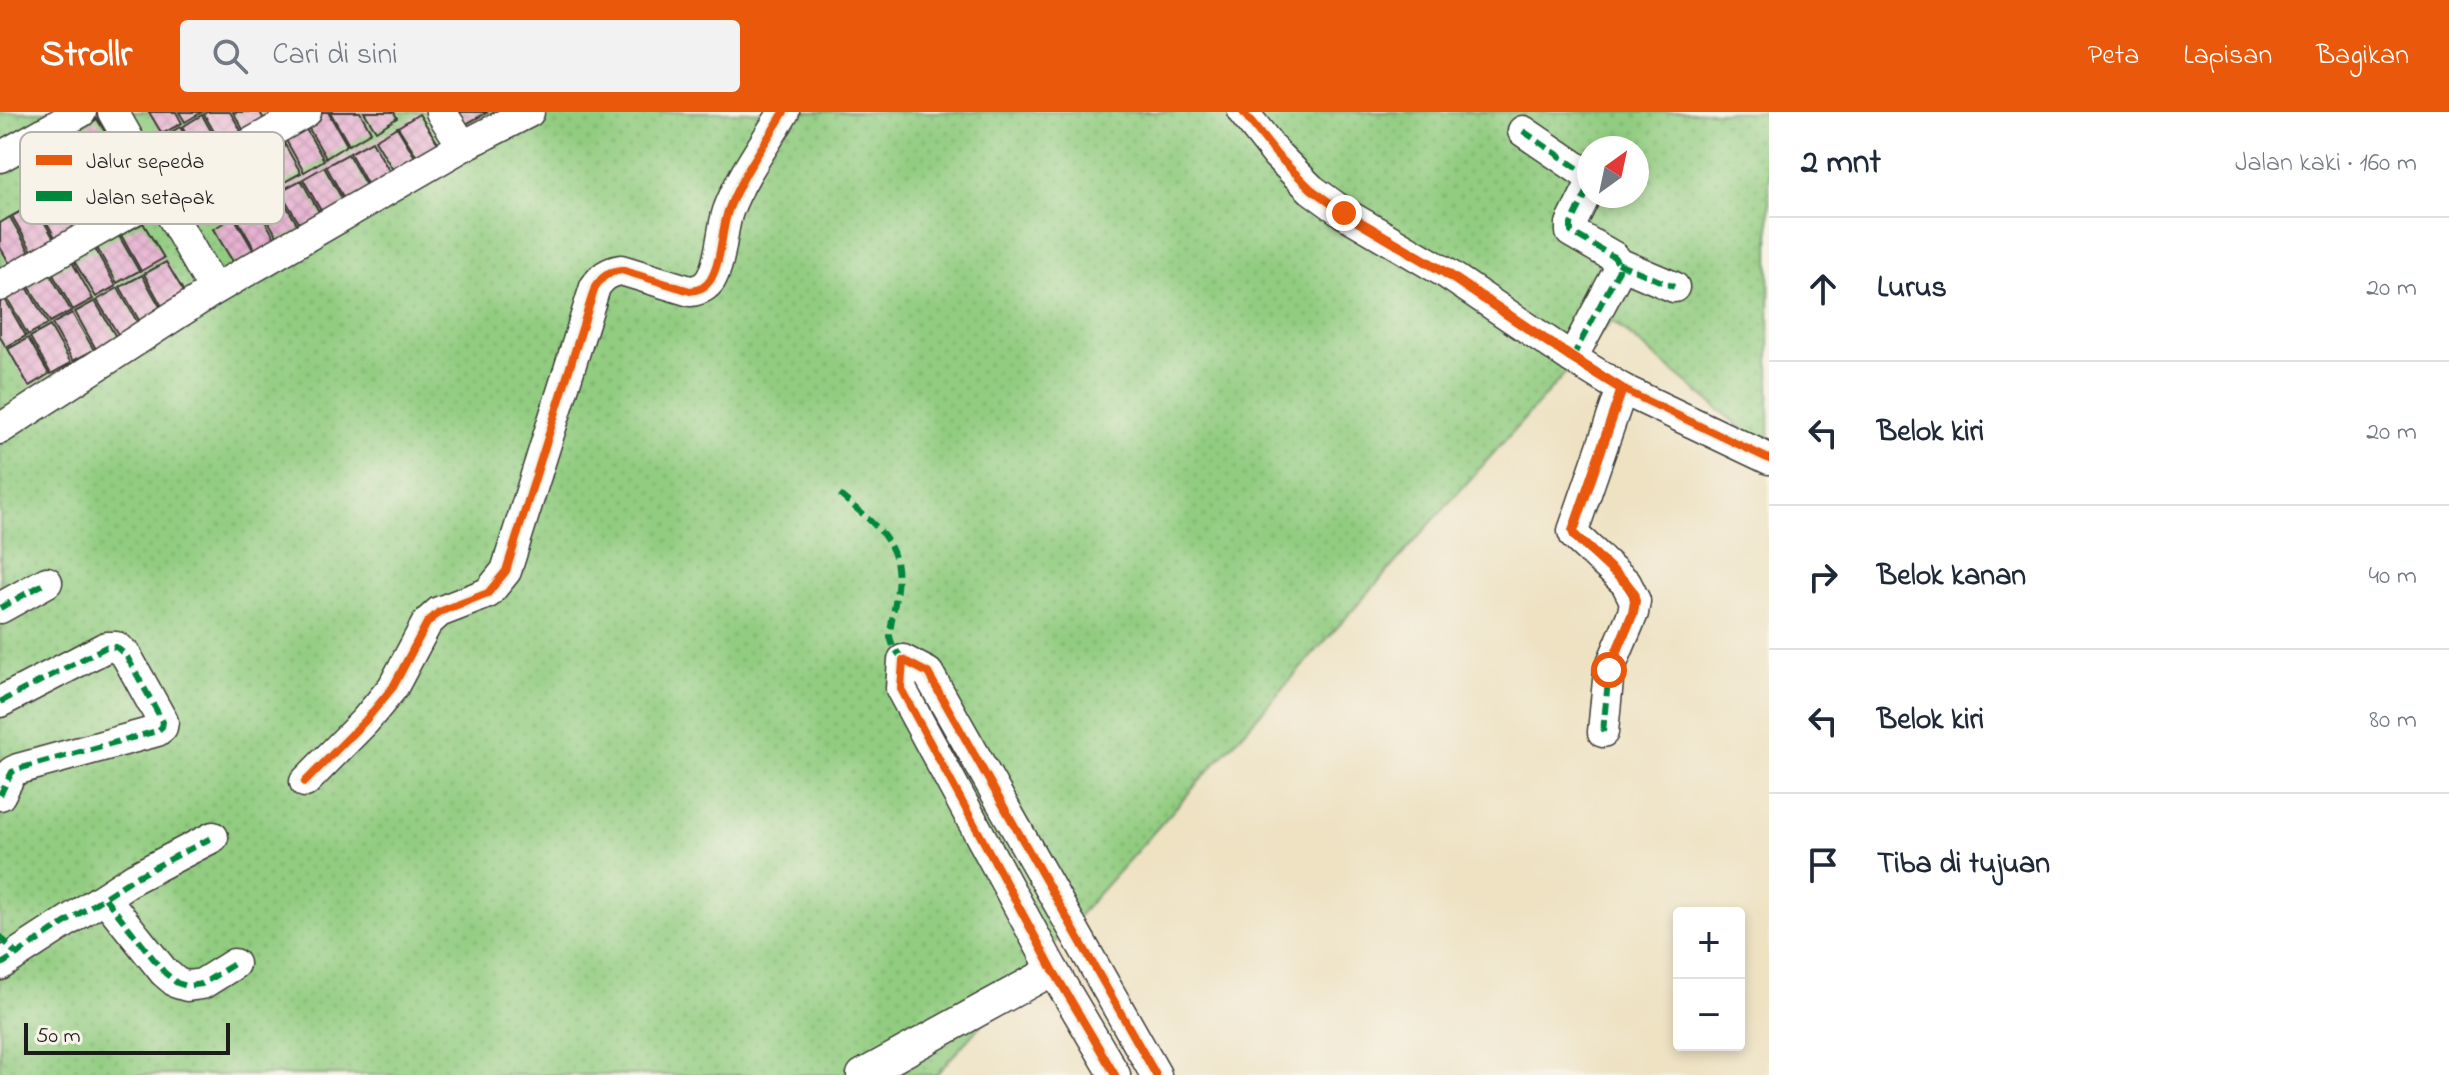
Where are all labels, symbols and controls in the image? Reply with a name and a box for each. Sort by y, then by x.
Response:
search box [180,20,740,92]
text: Strollr [40,28,132,84]
icon: search [208,34,252,78]
text: Cari di sini [272,34,398,78]
text: Peta [2088,36,2139,77]
text: Lapisan [2183,36,2272,77]
text: Bagikan [2316,36,2409,77]
legend [20,132,284,224]
north arrow [1577,136,1649,208]
text: 2 mnt [1801,139,1881,189]
text: Jalan kaki · 160 m [2235,145,2417,183]
text: Jalur sepeda [86,147,204,179]
text: Jalan setapak [86,183,215,215]
route end [1326,195,1362,231]
icon: ahead [1801,267,1845,311]
text: Lurus [1877,267,1947,311]
text: 20 m [2366,270,2417,308]
icon: left [1801,411,1845,455]
text: Belok kiri [1877,411,1984,455]
text: 20 m [2366,414,2417,452]
icon: right [1801,555,1845,599]
text: Belok kanan [1877,555,2026,599]
text: 40 m [2368,558,2417,596]
route start [1591,652,1627,688]
icon: left [1801,699,1845,743]
text: Belok kiri [1877,699,1984,743]
text: 80 m [2369,702,2417,740]
icon: arrive [1801,843,1845,887]
text: Tiba di tujuan [1877,843,2050,887]
map controls [1673,907,1745,1051]
button: + [1673,907,1745,979]
button: − [1673,979,1745,1051]
scale bar [24,1019,230,1055]
text: 50 m [36,1021,81,1053]

